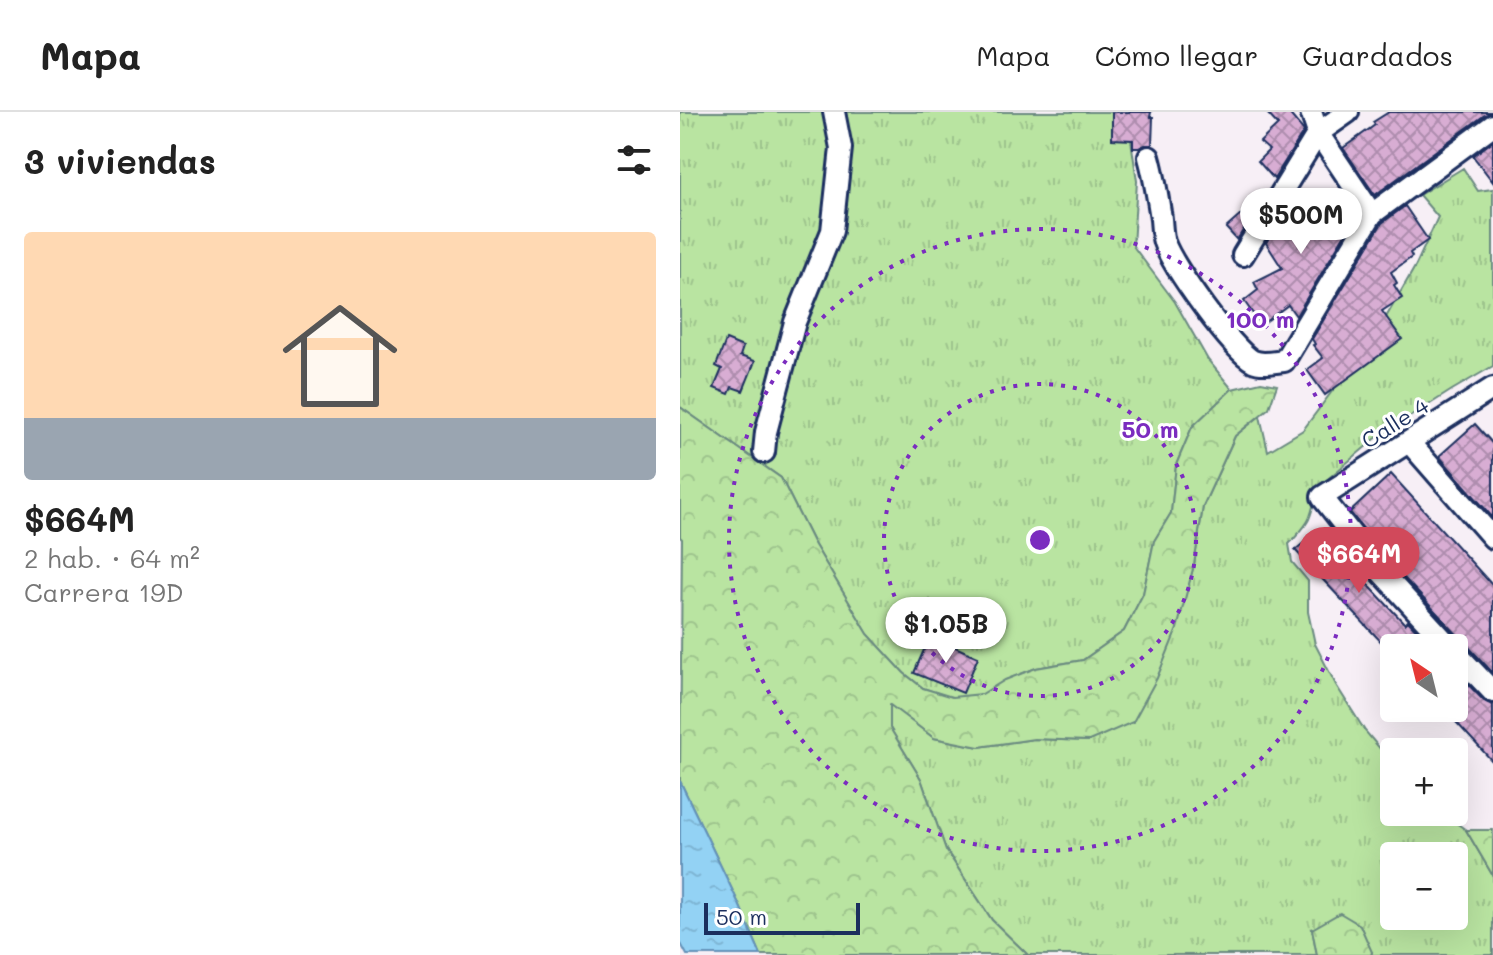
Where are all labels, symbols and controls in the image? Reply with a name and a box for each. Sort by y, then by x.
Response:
text: Mapa [40,30,141,80]
text: Mapa [976,37,1051,73]
text: Cómo llegar [1095,37,1258,73]
text: Guardados [1302,37,1453,73]
text: 3 viviendas [24,138,216,183]
icon: filters [612,138,656,182]
pin: $500M [1245,188,1357,256]
text: $500M [1258,197,1344,231]
icon: home [268,284,412,428]
text: 100 m [1225,303,1295,334]
street label: Calle 4 [1356,391,1434,454]
text: 50 m [1121,413,1179,444]
text: $664M [24,496,135,541]
centre of rings [1026,526,1054,554]
pin: $664M [1303,527,1415,595]
text: $664M [1316,536,1402,570]
text: 2 hab. · 64 m² [24,541,200,575]
text: Carrera 19D [24,575,183,609]
pin: $1.05B [881,597,1011,665]
text: $1.05B [903,606,989,640]
north arrow [1380,634,1468,722]
map controls [1380,634,1468,930]
button: + [1380,738,1468,826]
button: − [1380,842,1468,930]
scale bar [704,899,860,935]
text: 50 m [716,902,767,931]

